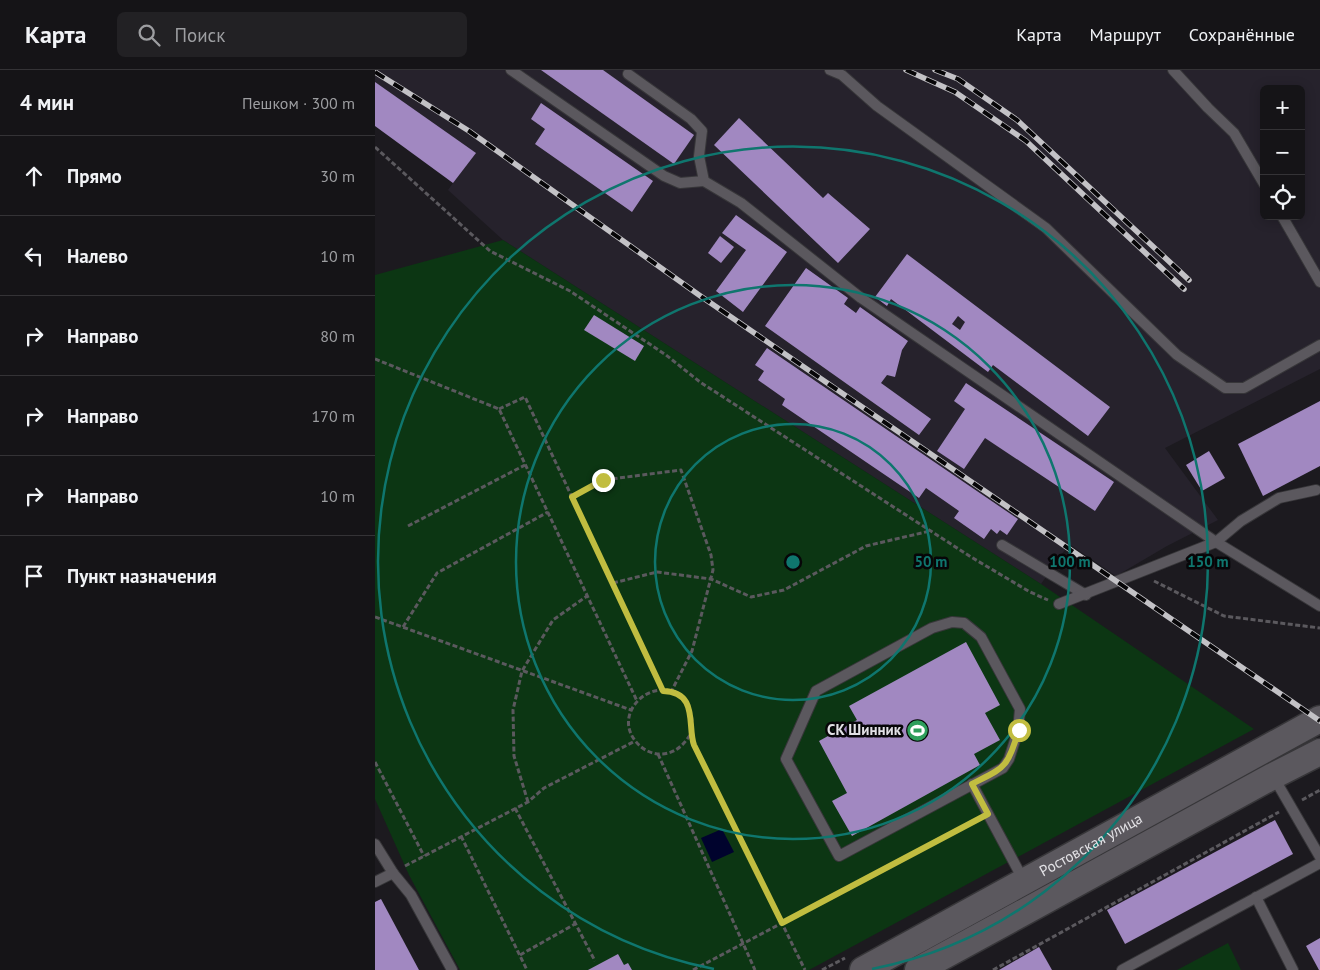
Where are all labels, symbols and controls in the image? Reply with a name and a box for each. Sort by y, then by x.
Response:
search box [117,12,467,57]
text: Карта [25,19,87,50]
icon: search [135,21,163,49]
text: Поиск [175,23,225,47]
text: Карта [1016,23,1062,46]
text: Маршрут [1090,23,1161,46]
text: Сохранённые [1189,23,1295,46]
map controls [1260,85,1305,220]
button: + [1260,85,1305,130]
text: 4 мин [20,89,74,116]
text: Пешком · 300 m [242,93,355,113]
button: − [1260,130,1305,175]
icon: ahead [20,162,48,190]
text: Прямо [67,164,122,188]
text: 30 m [320,166,355,186]
button: locate [1260,175,1305,220]
icon: left [20,242,48,270]
text: Налево [67,244,128,268]
text: 10 m [320,246,355,266]
icon: right [20,322,48,350]
text: Направо [67,324,138,348]
text: 80 m [320,326,355,346]
icon: right [20,402,48,430]
text: Направо [67,404,138,428]
text: 170 m [312,406,355,426]
route end [592,469,615,492]
icon: right [20,482,48,510]
text: Направо [67,484,138,508]
text: 10 m [320,486,355,506]
text: 50 m [915,552,947,571]
text: 100 m [1049,552,1091,571]
text: 150 m [1187,552,1229,571]
centre of rings [784,553,802,571]
icon: arrive [20,562,48,590]
text: Пункт назначения [67,564,217,588]
sports icon: СК Шинник [905,718,929,742]
route start [1008,719,1031,742]
place label: СК Шинник [827,720,902,739]
street label: Ростовская улица [1036,809,1145,880]

